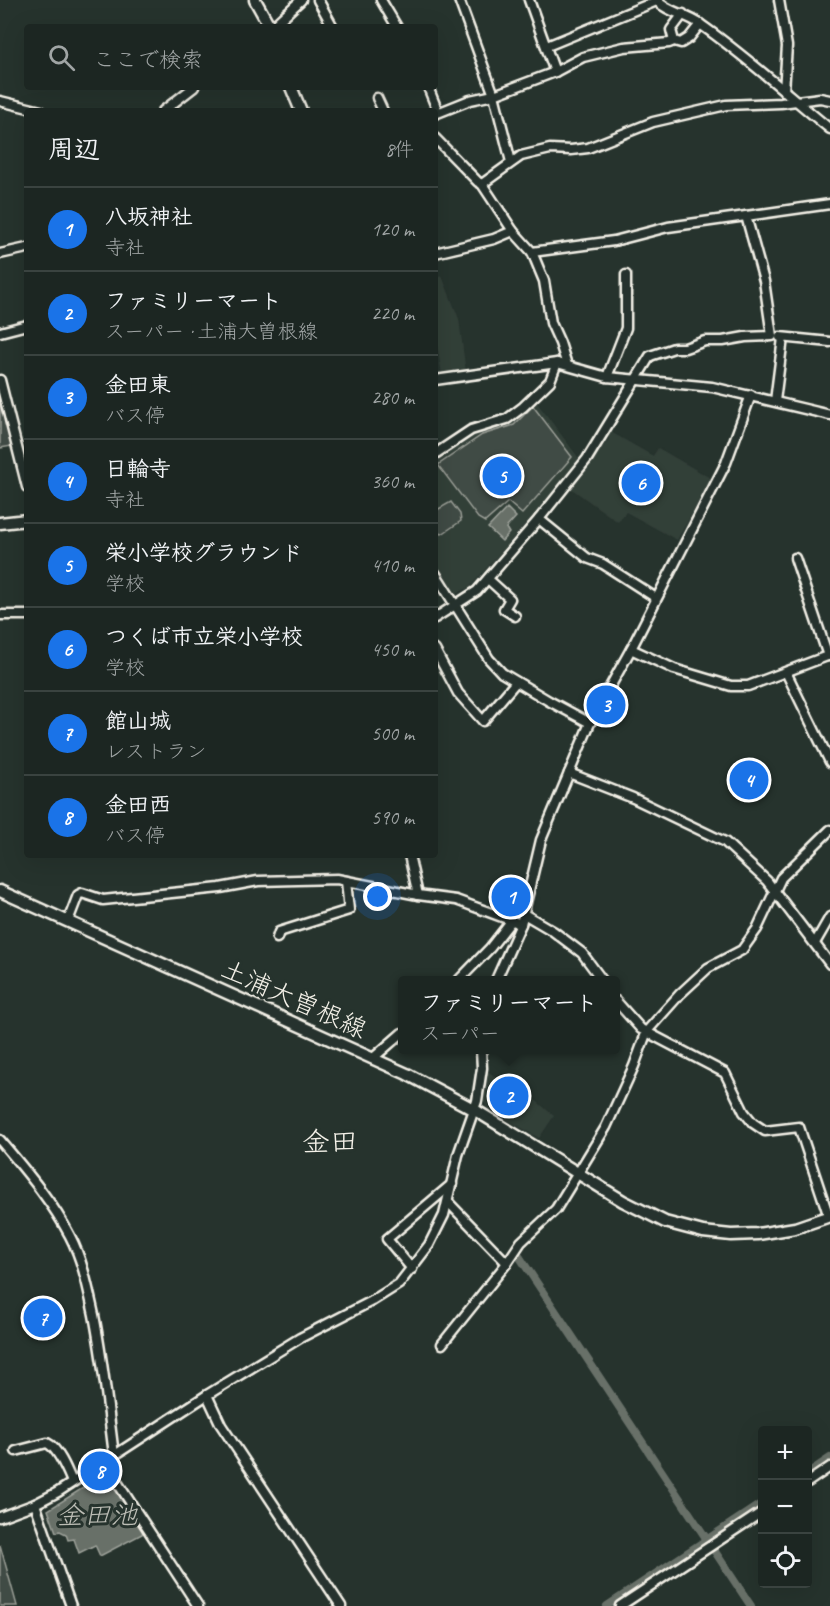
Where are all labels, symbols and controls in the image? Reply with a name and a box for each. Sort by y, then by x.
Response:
search box [24,24,438,90]
icon: search [45,41,78,74]
text: ここで検索 [93,46,203,74]
text: 周辺 [48,133,100,166]
text: 8件 [385,137,414,162]
text: 八坂神社 [105,203,193,231]
text: 1 [63,217,72,242]
text: 120 m [371,217,414,242]
text: 寺社 [105,235,145,260]
text: ファミリーマート [105,287,282,315]
text: 2 [63,301,72,326]
text: 220 m [371,301,414,326]
text: スーパー · 土浦大曽根線 [105,319,318,344]
text: 金田東 [105,371,171,399]
text: 3 [63,385,72,410]
text: 280 m [371,385,414,410]
text: バス停 [105,403,165,428]
pin: 5 [482,454,522,498]
text: 日輪寺 [105,455,171,483]
pin: 6 [622,460,660,506]
text: 4 [63,469,72,494]
text: 360 m [371,469,414,494]
text: 寺社 [105,487,145,512]
text: 栄小学校グラウンド [105,539,303,567]
text: 5 [63,553,72,578]
text: 410 m [371,553,414,578]
text: 学校 [105,571,145,596]
text: つくば市立栄小学校 [105,623,303,651]
text: 6 [63,637,72,662]
text: 450 m [371,637,414,662]
text: 学校 [105,655,145,680]
pin: 3 [586,682,626,728]
text: 館山城 [105,707,171,735]
text: 7 [63,721,72,746]
text: 500 m [371,721,414,746]
text: レストラン [105,739,207,764]
pin: 4 [730,758,768,802]
text: 金田西 [105,791,171,819]
text: 8 [63,805,72,830]
text: 590 m [371,805,414,830]
text: バス停 [105,823,165,848]
pin: 1 [492,874,530,920]
your location [363,882,392,911]
street label: 土浦大曽根線 [216,952,372,1046]
popup [398,976,620,1054]
text: ファミリーマート [421,989,597,1017]
text: スーパー [421,1021,500,1046]
pin: 2 [490,1074,528,1118]
district label: 金田 [302,1124,358,1159]
pin: 7 [24,1296,63,1340]
map controls [758,1426,812,1588]
button: + [758,1426,812,1480]
pin: 8 [80,1448,120,1494]
button: − [758,1480,812,1534]
water label: 金田池 [57,1498,138,1532]
button: locate [758,1534,812,1588]

